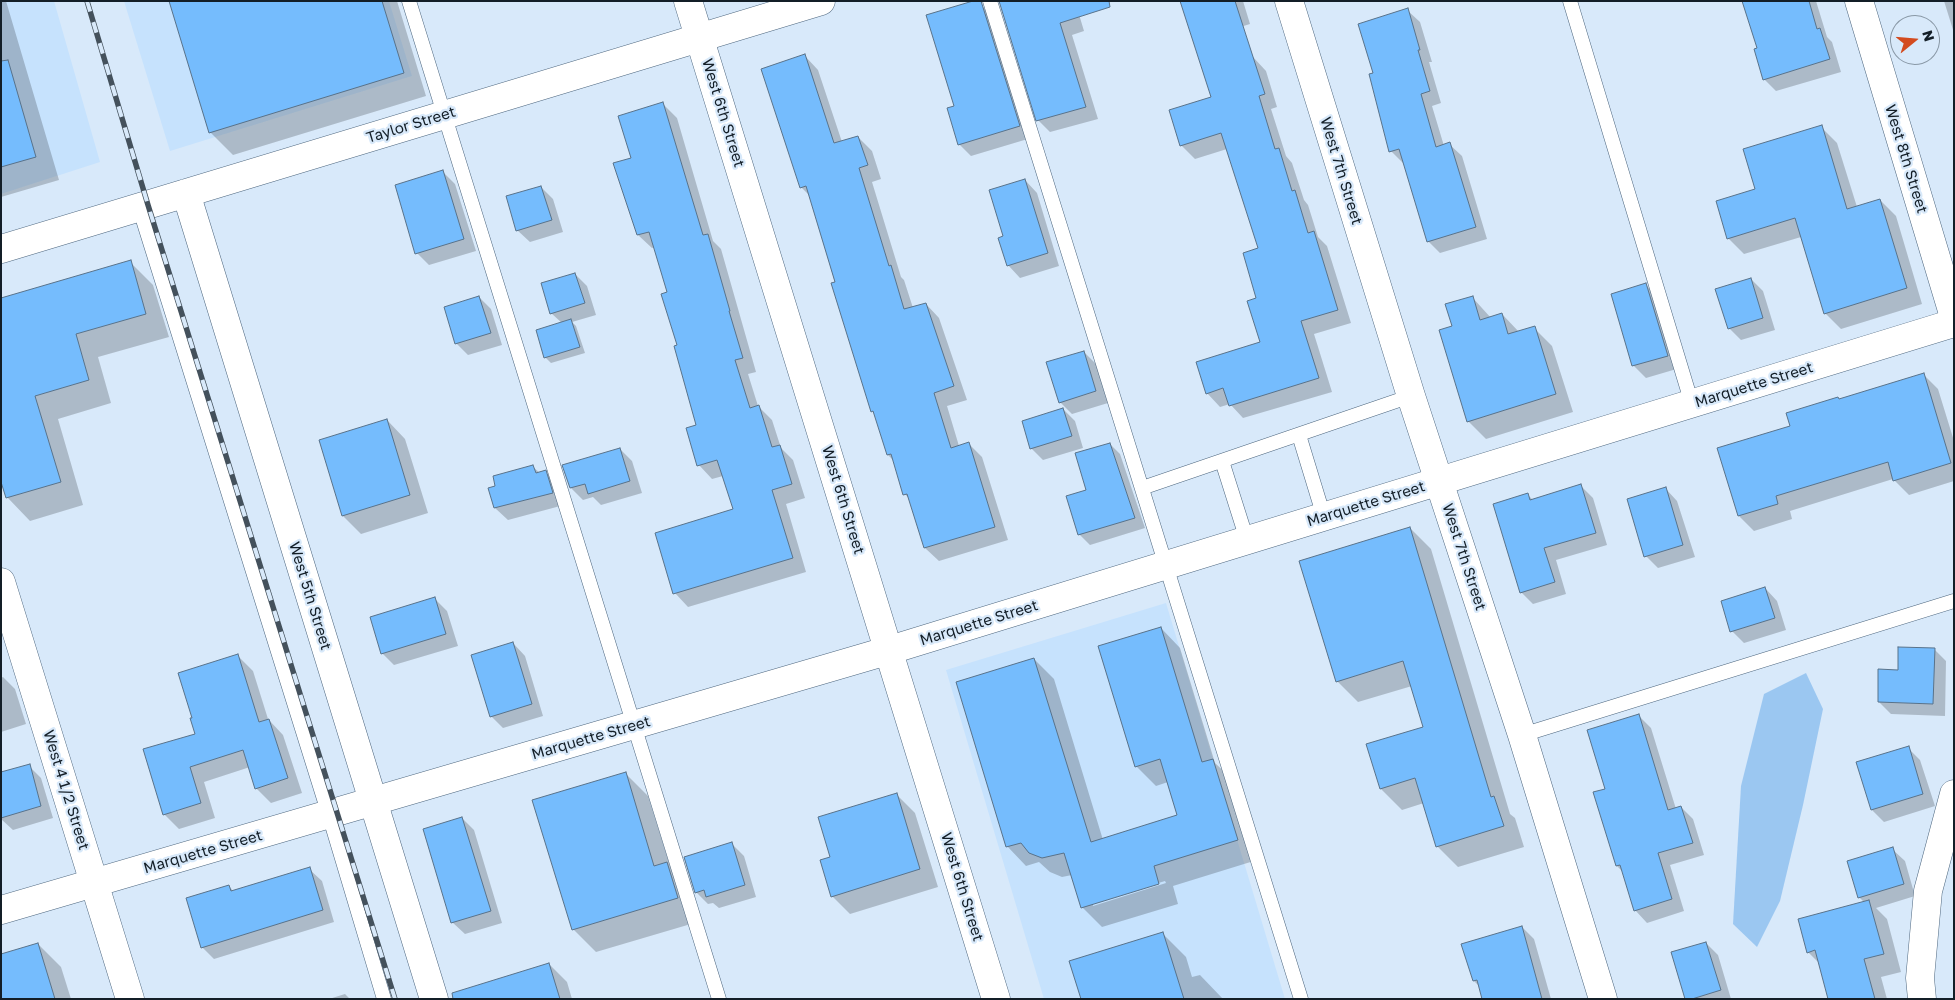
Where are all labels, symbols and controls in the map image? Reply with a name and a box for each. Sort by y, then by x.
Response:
north arrow [1890,15,1940,65]
text: N [1919,28,1939,43]
street label: West 6th Street [698,57,748,169]
street label: West 8th Street [1881,102,1931,216]
street label: Taylor Street [364,103,458,147]
street label: West 7th Street [1316,115,1366,227]
street label: Marquette Street [1693,358,1815,412]
street label: West 6th Street [818,444,868,556]
street label: Marquette Street [1305,477,1427,531]
street label: West 7th Street [1438,501,1490,613]
street label: West 5th Street [285,540,335,652]
street label: Marquette Street [918,596,1040,650]
street label: Marquette Street [530,712,652,764]
street label: West 4 1/2 Street [39,728,93,852]
street label: Marquette Street [142,826,264,878]
street label: West 6th Street [937,831,987,943]

